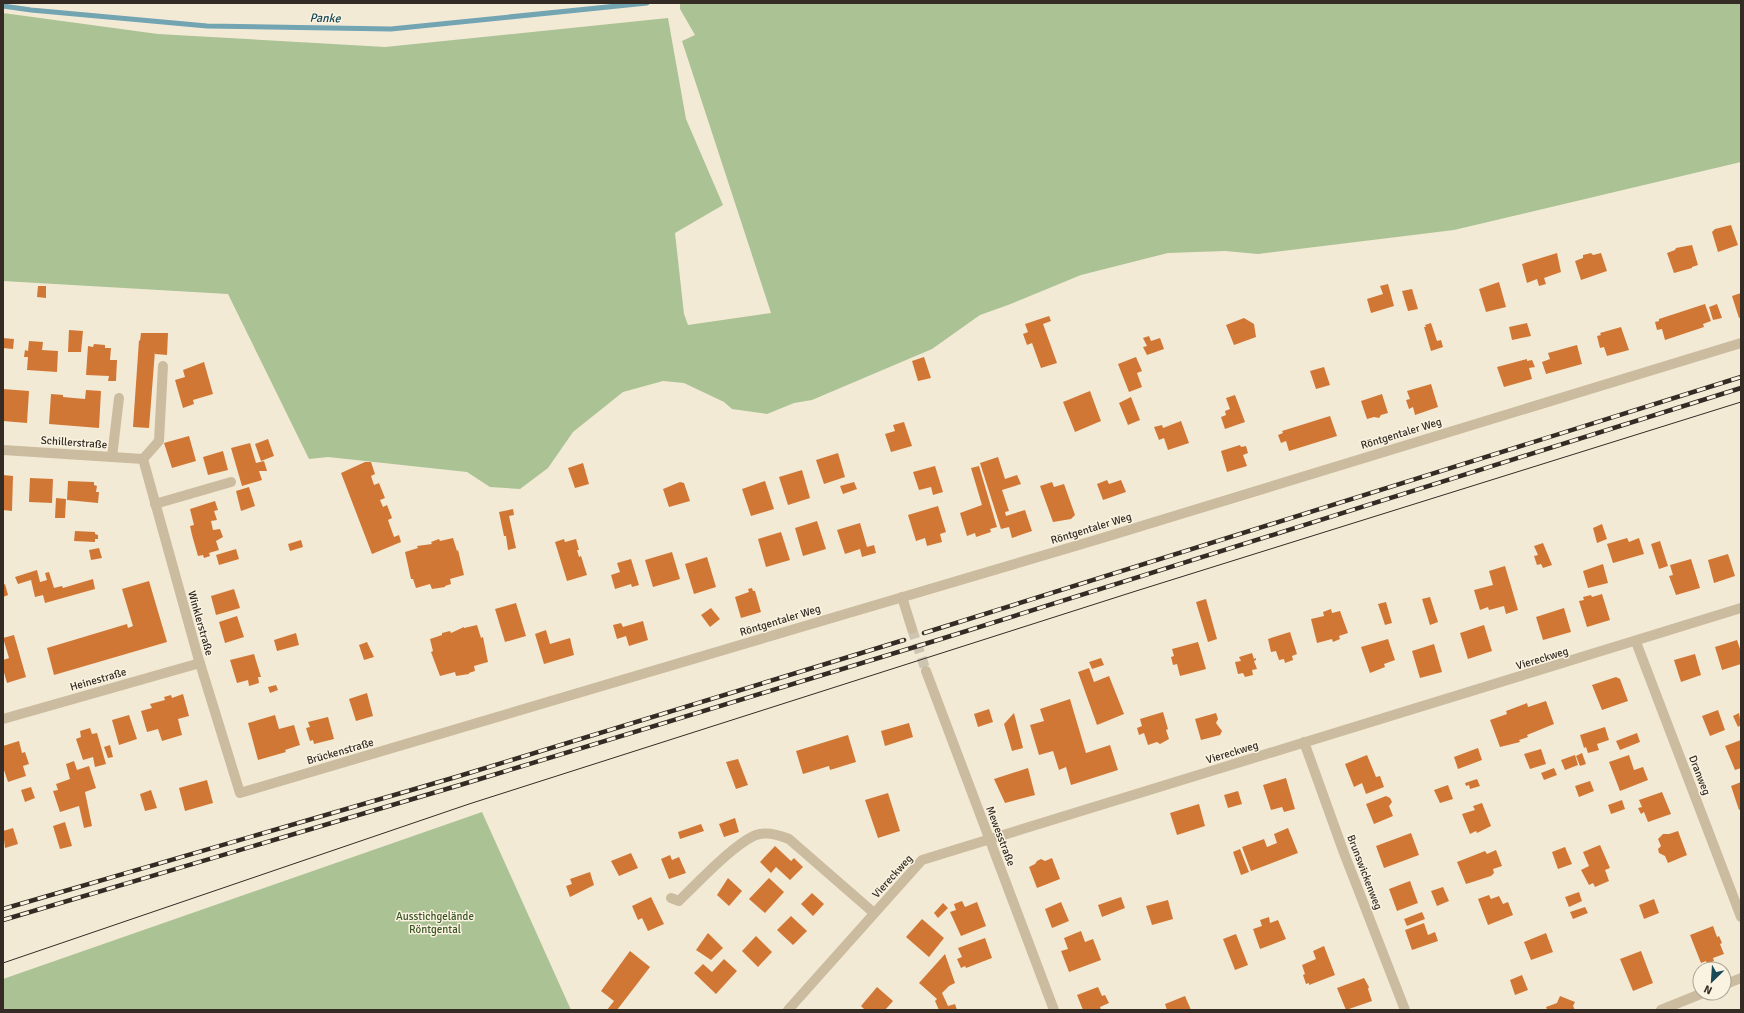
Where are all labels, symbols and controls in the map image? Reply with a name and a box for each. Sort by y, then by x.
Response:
water label: Panke [309,11,342,26]
street label: Röntgentaler Weg [1359,415,1443,452]
street label: Schillerstraße [40,434,108,451]
street label: Röntgentaler Weg [1049,510,1133,547]
street label: Winklerstraße [185,589,216,657]
street label: Röntgentaler Weg [738,602,822,639]
street label: Viereckweg [1514,644,1570,673]
street label: Heinestraße [68,665,128,694]
street label: Brückenstraße [305,736,375,767]
street label: Viereckweg [1204,738,1260,767]
street label: Dranweg [1686,753,1713,797]
street label: Mewesstraße [983,804,1018,868]
street label: Brunswickenweg [1344,833,1385,912]
street label: Viereckweg [869,852,915,901]
park label: Ausstichgelände Röntgental [396,910,474,936]
north arrow [1692,961,1732,1001]
text: N [1702,982,1714,997]

